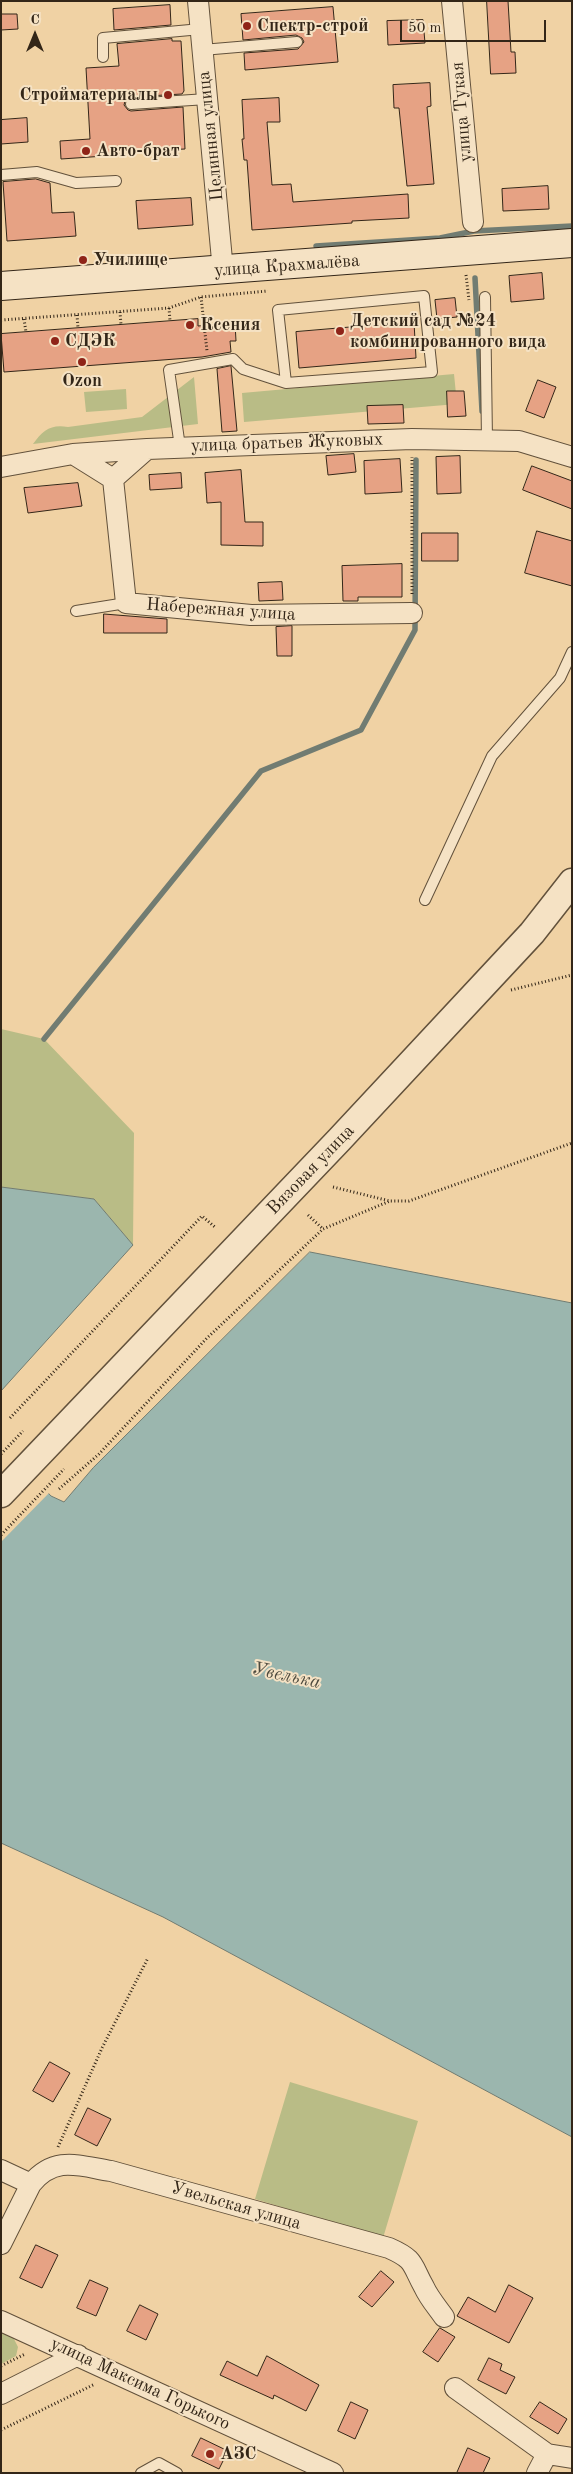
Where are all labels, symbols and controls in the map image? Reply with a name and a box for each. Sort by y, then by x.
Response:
north arrow [10,10,60,60]
scale bar [403,10,549,42]
text: С [30,13,40,27]
place label: Спектр-строй [257,15,368,37]
marker: Спектр-строй [241,20,253,32]
text: 50 m [408,21,442,36]
street label: улица Тукая [447,61,477,163]
street label: Целинная улица [193,70,229,202]
place label: Стройматериалы [19,84,158,106]
marker: Стройматериалы [162,89,174,101]
place label: Авто-брат [96,140,180,162]
marker: Авто-брат [80,145,92,157]
place label: Училище [93,249,168,271]
street label: улица Крахмалёва [213,250,361,282]
marker: Училище [77,254,89,266]
place label: Детский сад №24 комбинированного вида [350,310,546,352]
place label: Ксения [200,314,260,336]
marker: Ксения [184,319,196,331]
marker: Детский сад №24 комбинированного вида [334,325,346,337]
place label: СДЭК [65,330,115,352]
marker: СДЭК [49,335,61,347]
marker: Ozon [76,356,88,368]
place label: Ozon [62,370,102,392]
street label: улица братьев Жуковых [190,429,384,457]
street label: Набережная улица [145,594,297,626]
street label: Вязовая улица [263,1121,359,1219]
water label: Увелька [249,1658,323,1694]
street label: Увельская улица [168,2177,304,2235]
street label: улица Максима Горького [47,2333,233,2435]
place label: АЗС [220,2443,256,2465]
marker: АЗС [204,2448,216,2460]

